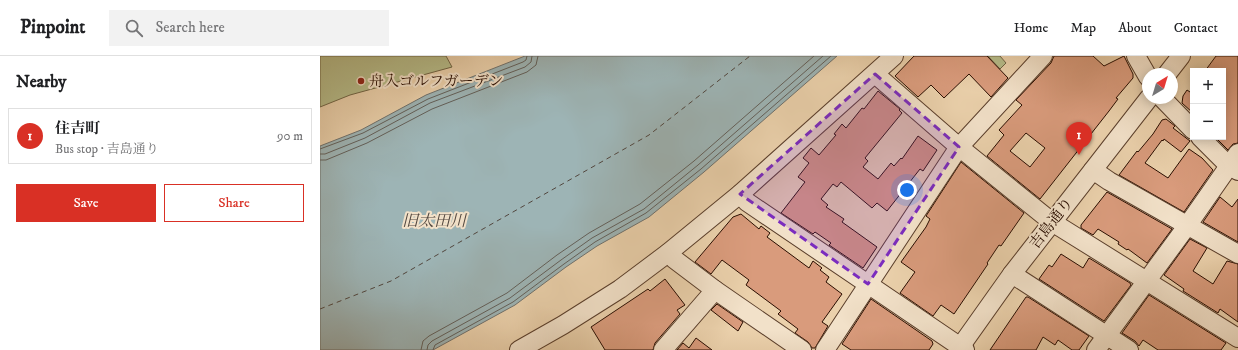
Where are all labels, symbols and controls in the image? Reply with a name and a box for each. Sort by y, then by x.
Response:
search box [109,10,389,46]
text: Pinpoint [20,16,85,39]
icon: search [123,17,145,39]
text: Search here [155,18,225,37]
text: Home [1014,19,1048,37]
text: Map [1070,19,1096,37]
text: About [1118,19,1152,37]
text: Contact [1174,19,1218,37]
north arrow [1142,68,1178,104]
map controls [1190,68,1226,140]
button: + [1190,68,1226,104]
text: Nearby [16,71,66,93]
place label: 舟入ゴルフガーデン [369,72,504,91]
marker: 舟入ゴルフガーデン [356,76,366,86]
button: − [1190,104,1226,140]
text: 住吉町 [55,119,100,138]
pin: 1 [1066,122,1092,155]
text: 1 [28,128,32,144]
text: 90 m [277,128,303,144]
text: Bus stop · 吉島通り [55,141,159,157]
your location [897,180,917,200]
button: Save [16,184,156,222]
button: Share [164,184,304,222]
street label: 吉島通り [1025,194,1077,253]
water label: 旧太田川 [402,211,468,231]

